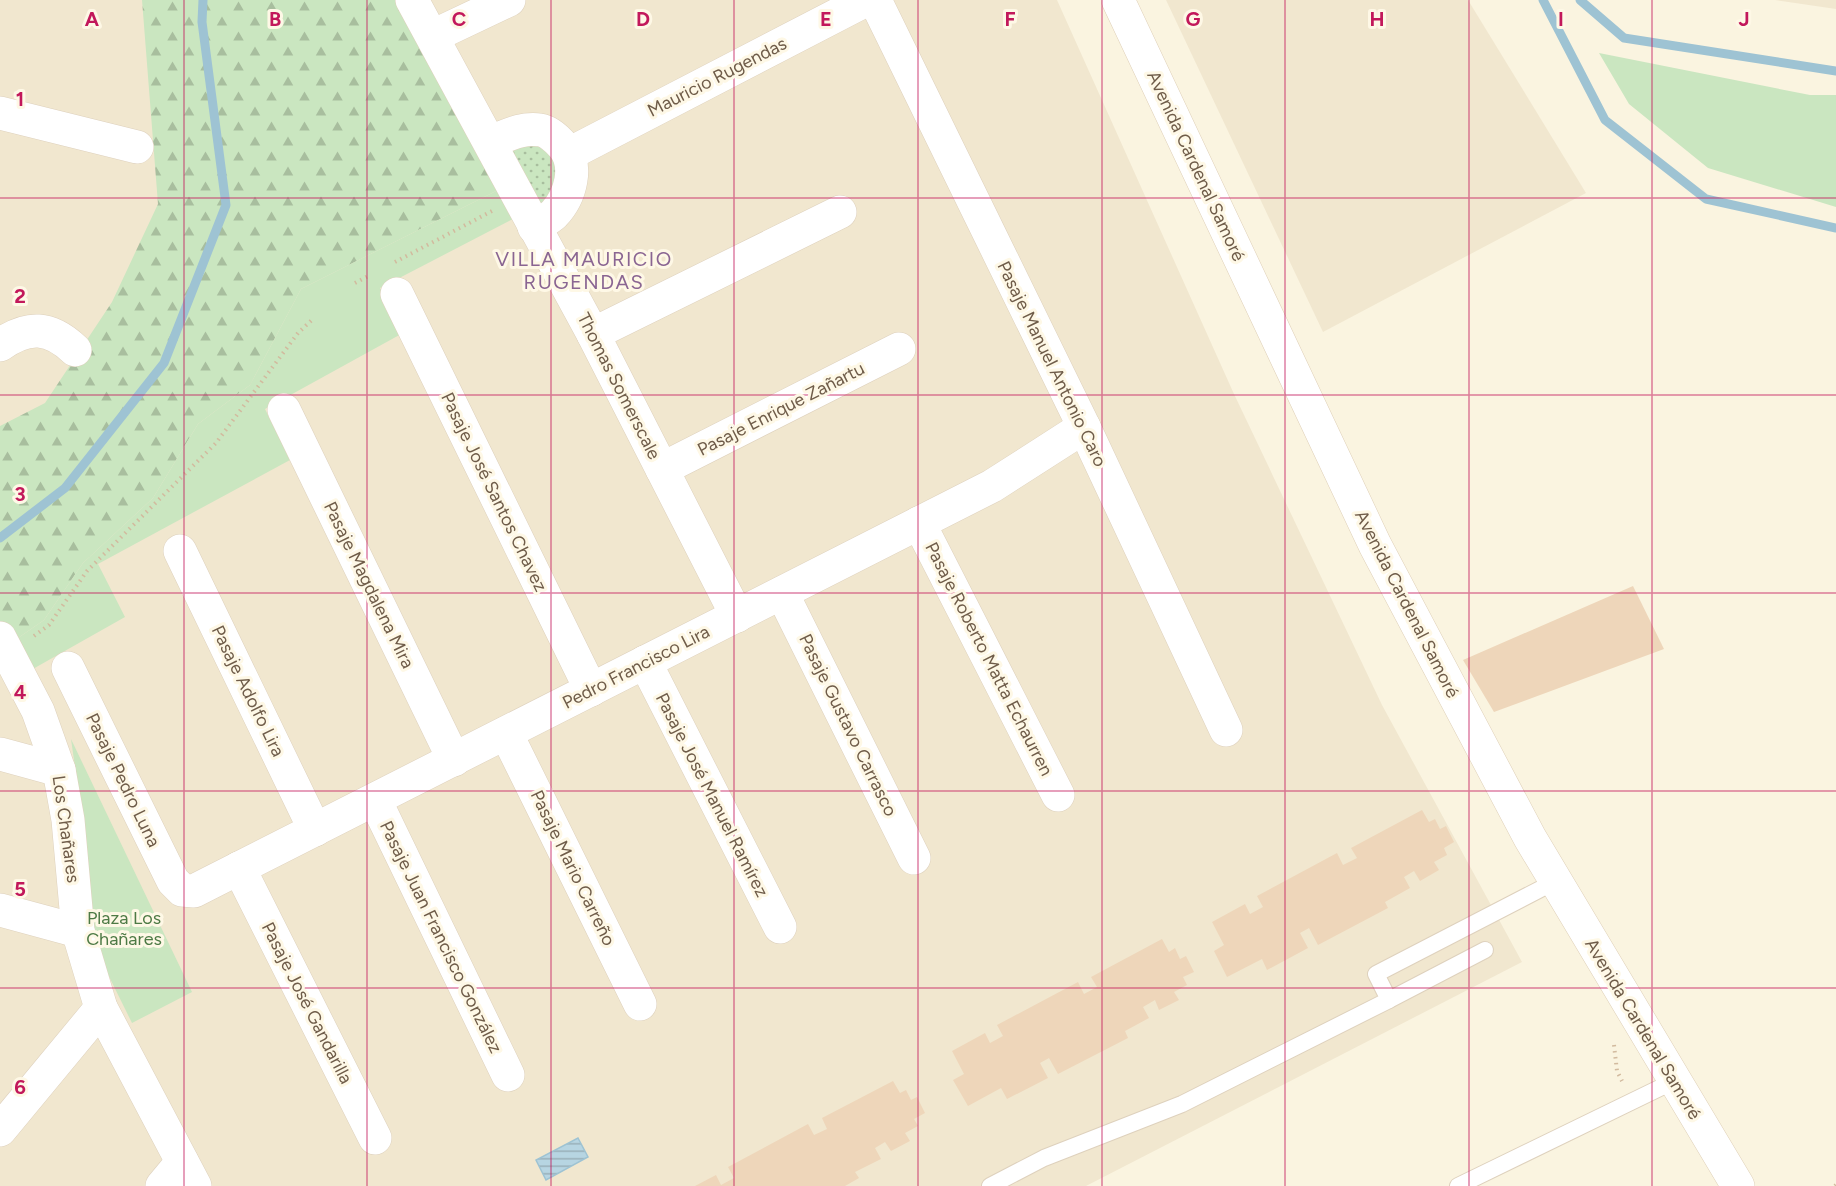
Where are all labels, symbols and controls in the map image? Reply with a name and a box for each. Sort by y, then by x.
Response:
text: A [85,7,100,31]
text: B [269,7,281,31]
text: C [452,7,466,31]
text: D [636,7,650,31]
text: E [820,7,832,31]
text: F [1004,7,1016,31]
text: G [1186,7,1201,31]
text: H [1370,7,1385,31]
text: I [1558,7,1564,31]
text: J [1738,7,1750,31]
street label: Mauricio Rugendas [644,32,790,122]
street label: Avenida Cardenal Samoré [1142,67,1250,265]
text: 1 [16,87,24,111]
district label: VILLA MAURICIO RUGENDAS [495,247,673,294]
street label: Pasaje Manuel Antonio Caro [993,258,1111,470]
text: 2 [14,284,26,308]
street label: Thomas Somerscale [573,309,666,463]
street label: Pasaje Enrique Zañartu [694,357,868,461]
street label: Pasaje José Santos Chavez [436,389,552,595]
text: 3 [14,482,26,506]
street label: Pasaje Magdalena Mira [319,498,419,672]
street label: Avenida Cardenal Samoré [1350,507,1464,702]
street label: Pasaje Roberto Matta Echaurren [920,539,1058,779]
street label: Pedro Francisco Lira [559,620,713,714]
street label: Pasaje Adolfo Lira [207,622,289,760]
street label: Pasaje Gustavo Carrasco [794,630,902,820]
text: 4 [14,680,27,704]
street label: Pasaje José Manuel Ramírez [651,689,773,901]
street label: Pasaje Pedro Luna [81,709,165,851]
street label: Los Chañares [48,774,84,884]
street label: Pasaje Mario Carreño [526,787,620,949]
street label: Pasaje Juan Francisco González [375,817,507,1057]
text: 5 [14,877,26,901]
park label: Plaza Los Chañares [86,907,162,950]
street label: Pasaje José Gandarilla [257,918,357,1088]
street label: Avenida Cardenal Samoré [1580,934,1706,1124]
text: 6 [14,1075,26,1099]

